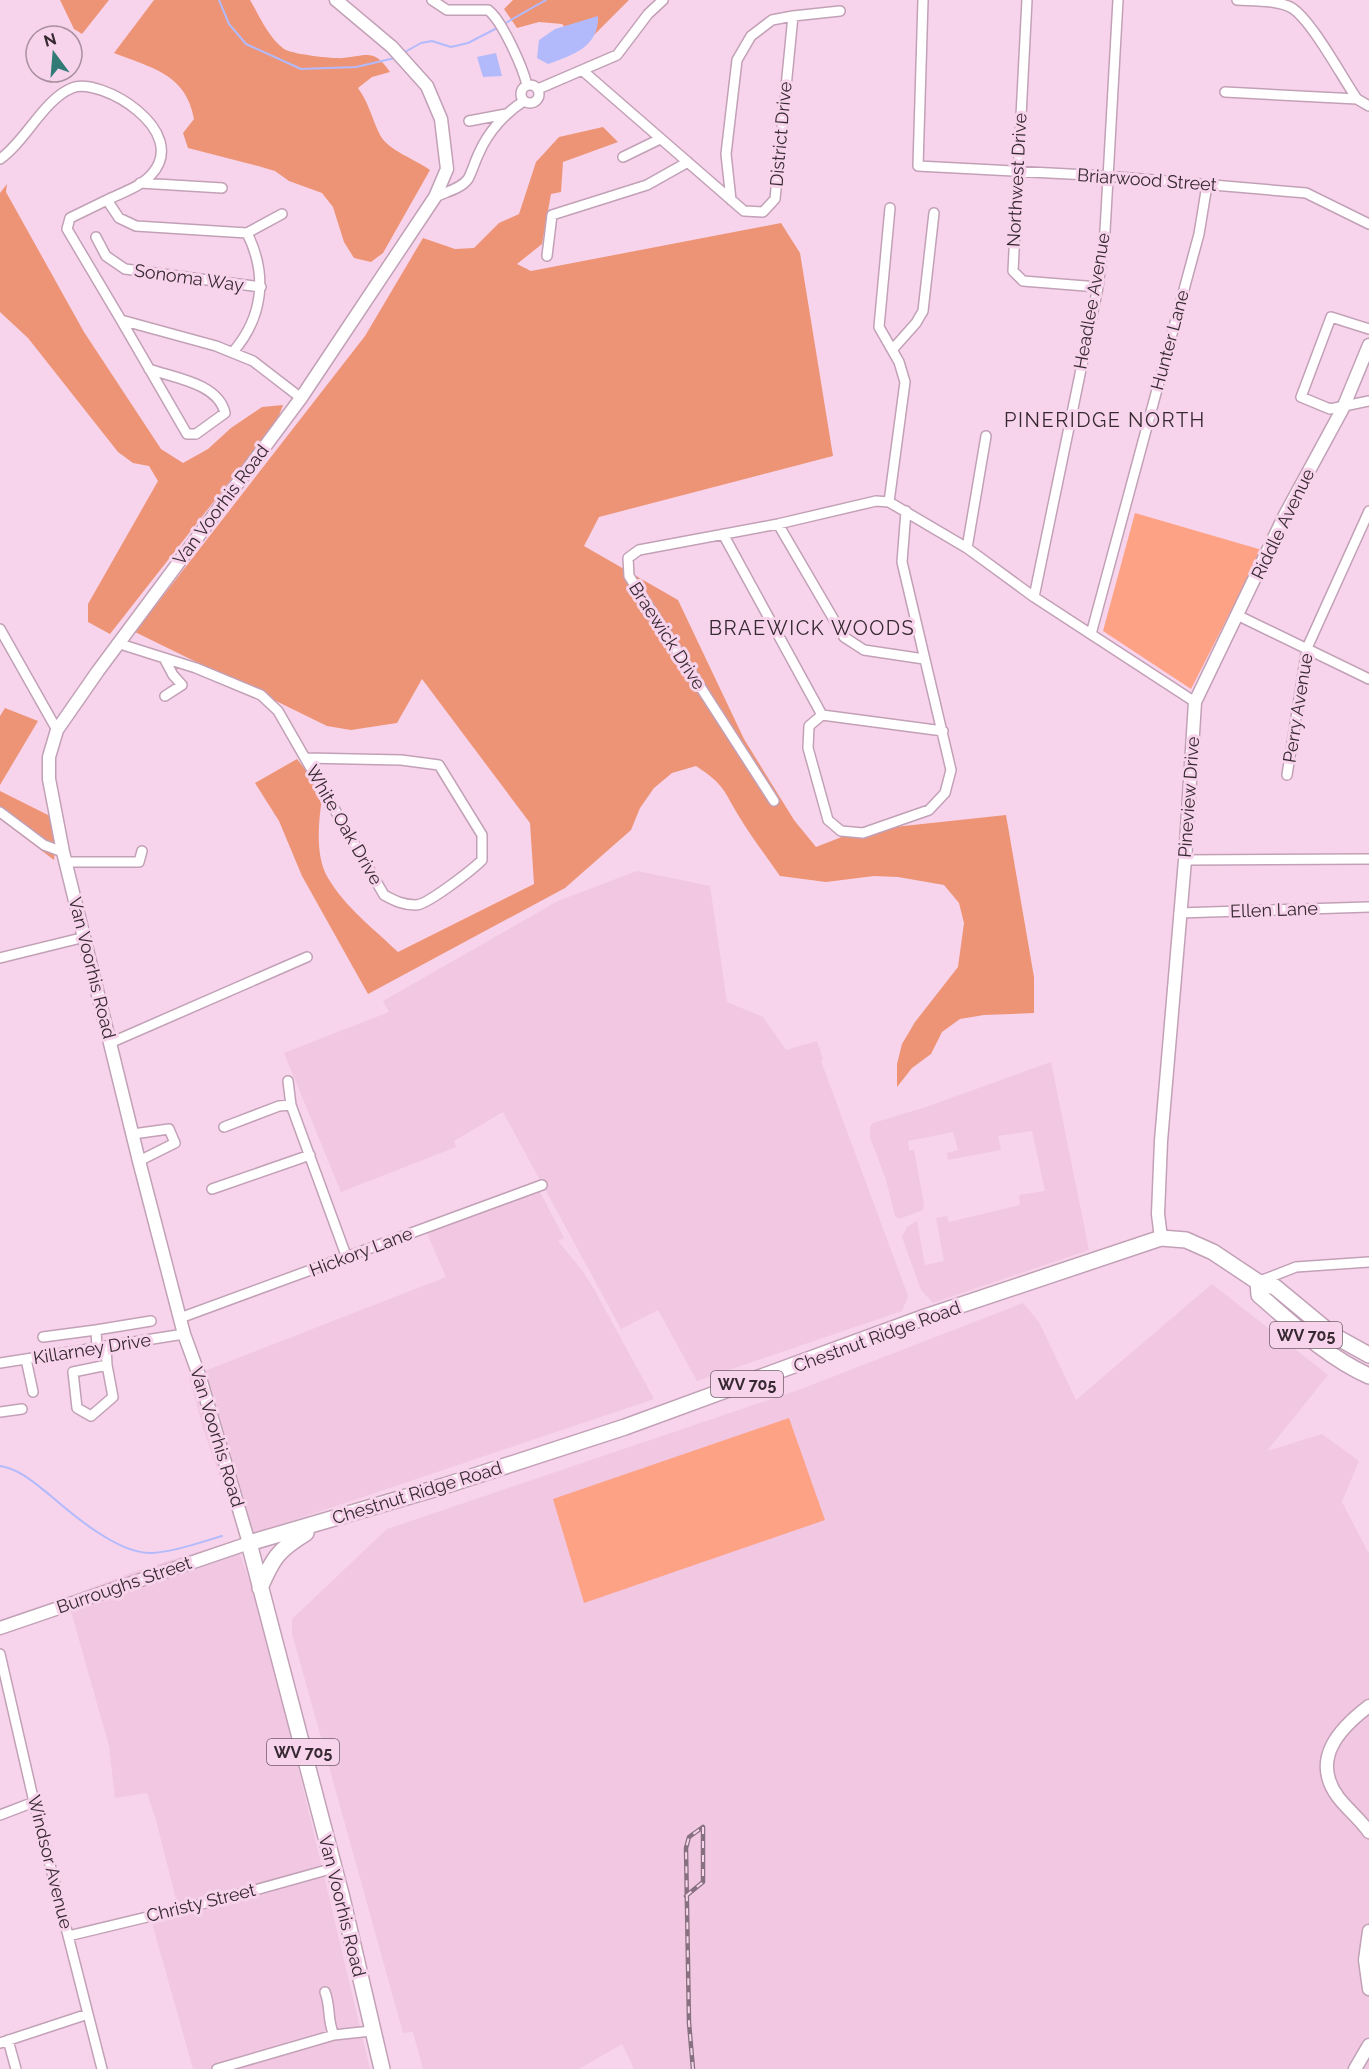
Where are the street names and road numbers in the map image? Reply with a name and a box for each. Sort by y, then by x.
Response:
street label: District Drive [765,80,796,187]
street label: Northwest Drive [1003,112,1031,248]
street label: Briarwood Street [1077,164,1217,195]
street label: Headlee Avenue [1069,231,1114,371]
street label: Sonoma Way [133,259,245,296]
street label: Hunter Lane [1146,287,1193,392]
street label: Van Voorhis Road [169,440,273,569]
street label: Riddle Avenue [1247,465,1319,583]
street label: Braewick Drive [625,578,710,694]
street label: Perry Avenue [1278,651,1317,764]
street label: Pineview Drive [1174,735,1203,858]
street label: White Oak Drive [302,761,387,889]
street label: Van Voorhis Road [65,895,120,1041]
street label: Ellen Lane [1230,897,1319,922]
street label: Hickory Lane [306,1222,416,1281]
street label: Chestnut Ridge Road [790,1297,963,1377]
road number: WV 705 [1270,1322,1342,1348]
street label: Killarney Drive [31,1329,153,1368]
street label: Van Voorhis Road [186,1364,249,1509]
road number: WV 705 [711,1371,783,1397]
street label: Chestnut Ridge Road [330,1457,504,1528]
street label: Burroughs Street [54,1552,194,1617]
road number: WV 705 [267,1739,339,1765]
street label: Windsor Avenue [24,1793,77,1931]
street label: Van Voorhis Road [315,1833,370,1979]
street label: Christy Street [144,1879,258,1926]

